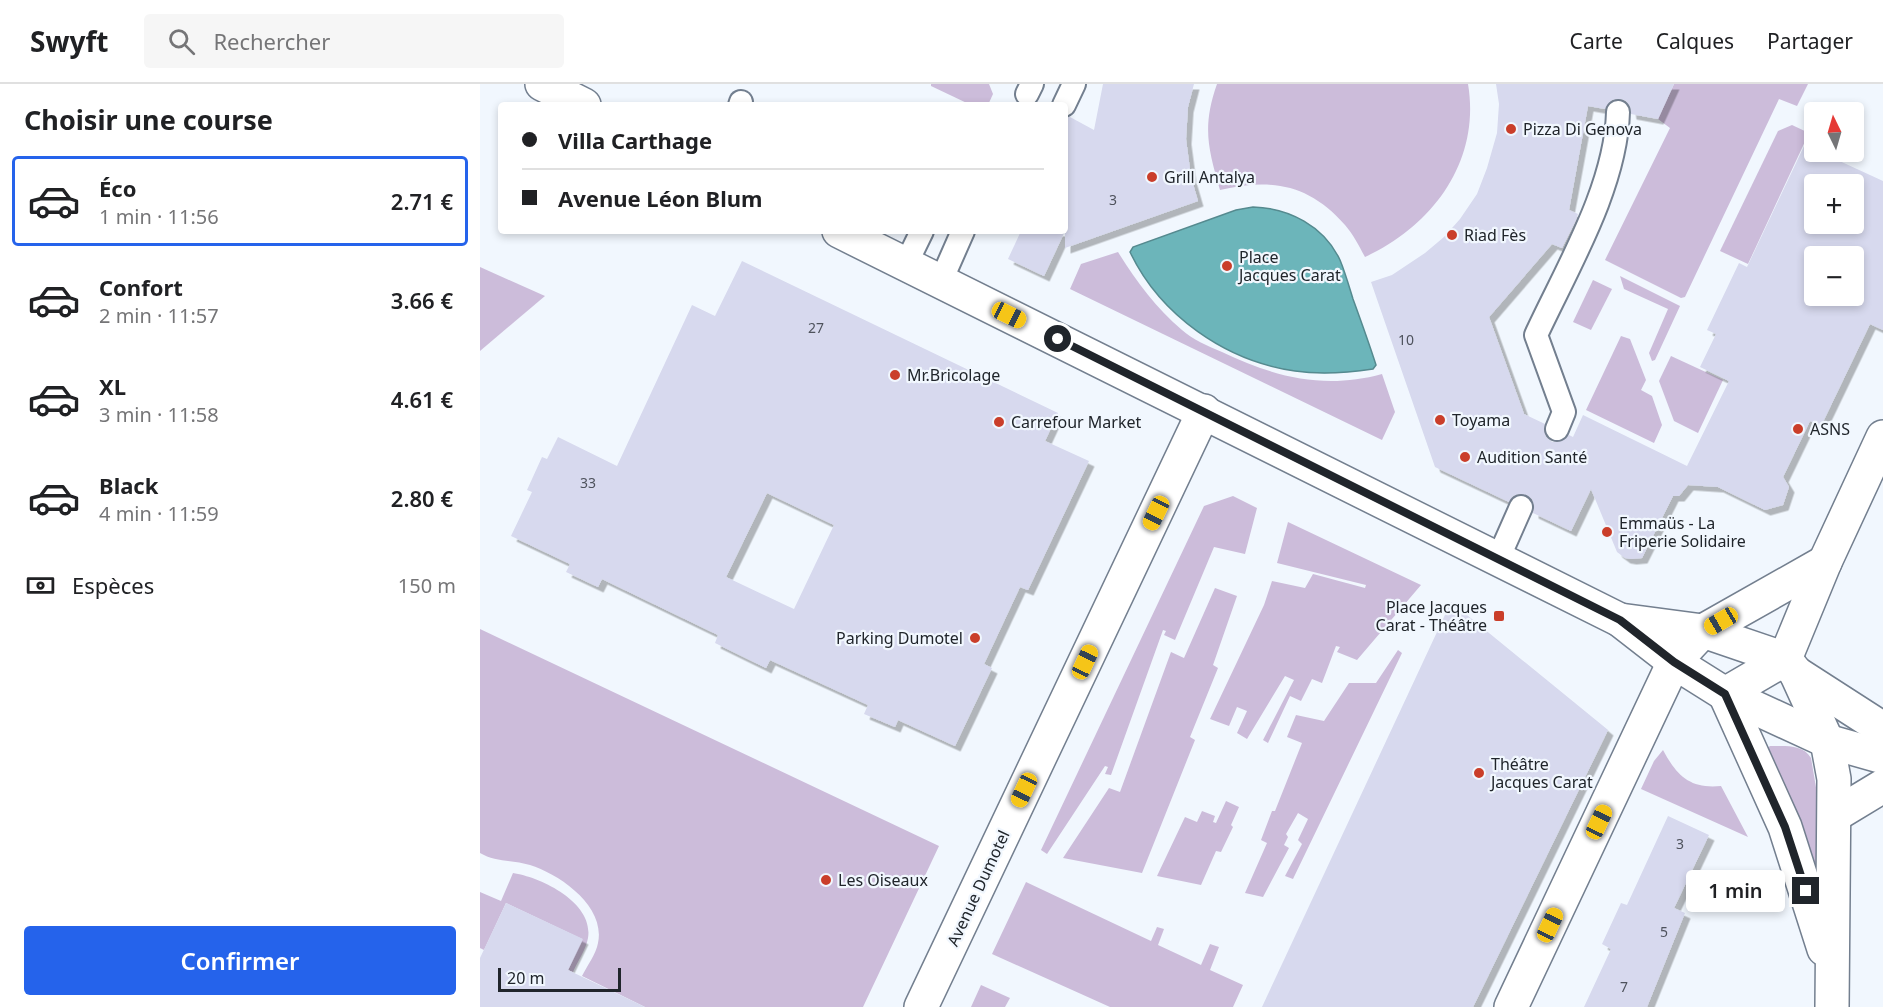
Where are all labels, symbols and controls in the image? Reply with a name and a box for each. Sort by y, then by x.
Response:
search box [144,14,564,68]
text: Swyft [30,22,108,60]
icon: search [165,25,198,58]
text: Rechercher [213,26,330,56]
text: Carte [1570,27,1623,55]
text: Calques [1656,27,1734,55]
text: Partager [1767,27,1853,55]
text: Choisir une course [24,101,273,138]
north arrow [1804,102,1864,162]
map controls [1804,102,1864,306]
place label: Pizza Di Genova [1523,118,1642,140]
marker: Pizza Di Genova [1504,122,1518,136]
text: Villa Carthage [558,125,712,155]
place label: Grill Antalya [1164,166,1255,188]
marker: Grill Antalya [1145,170,1159,184]
text: Éco [99,173,136,203]
icon: car [27,174,81,228]
button: + [1804,174,1864,234]
text: Avenue Léon Blum [558,183,763,213]
text: 2.71 € [391,186,453,216]
house number: 3 [1109,190,1117,209]
text: 1 min · 11:56 [99,203,219,230]
place label: Riad Fès [1464,224,1526,246]
marker: Riad Fès [1445,228,1459,242]
place label: Place Jacques Carat [1237,246,1341,286]
button: − [1804,246,1864,306]
marker: Place Jacques Carat [1220,259,1234,273]
text: Confort [99,272,183,302]
icon: car [27,273,81,327]
text: 3.66 € [391,285,453,315]
car [989,299,1029,331]
text: 2 min · 11:57 [99,302,219,329]
house number: 27 [808,318,824,337]
route start [1044,325,1071,352]
house number: 10 [1398,330,1414,349]
place label: Mr.Bricolage [907,364,1000,386]
marker: Mr.Bricolage [888,368,902,382]
text: XL [99,371,126,401]
icon: car [27,372,81,426]
text: 4.61 € [391,384,453,414]
text: 3 min · 11:58 [99,401,219,428]
place label: Toyama [1452,409,1510,431]
place label: Carrefour Market [1011,411,1142,433]
marker: Toyama [1433,413,1447,427]
marker: Carrefour Market [992,415,1006,429]
place label: ASNS [1810,418,1850,440]
marker: ASNS [1791,422,1805,436]
place label: Audition Santé [1477,446,1587,468]
marker: Audition Santé [1458,450,1472,464]
text: Black [99,470,158,500]
icon: car [27,471,81,525]
house number: 33 [580,473,596,492]
text: 2.80 € [391,483,453,513]
car [1140,493,1172,533]
text: 4 min · 11:59 [99,500,219,527]
place label: Emmaüs - La Friperie Solidaire [1619,512,1746,552]
marker: Emmaüs - La Friperie Solidaire [1600,525,1614,539]
icon: cash [24,569,57,602]
text: Espèces [72,570,154,600]
text: 150 m [398,572,456,599]
place label: Place Jacques Carat - Théâtre [1376,596,1487,636]
car [1701,604,1741,638]
marker: Place Jacques Carat - Théâtre [1492,609,1506,623]
place label: Parking Dumotel [836,627,963,649]
marker: Parking Dumotel [968,631,982,645]
car [1069,642,1101,682]
place label: Théâtre Jacques Carat [1489,753,1593,793]
marker: Théâtre Jacques Carat [1472,766,1486,780]
car [1008,770,1040,810]
car [1583,802,1615,842]
street label: Avenue Dumotel [942,826,1014,950]
house number: 3 [1676,834,1684,853]
place label: Les Oiseaux [838,869,928,891]
callout: 1 min [1686,870,1785,912]
marker: Les Oiseaux [819,873,833,887]
text: 1 min [1708,877,1763,904]
route end [1792,877,1819,904]
car [1534,905,1566,945]
house number: 5 [1660,922,1668,941]
button: Confirmer [24,926,456,995]
scale bar [498,965,621,992]
text: 20 m [507,967,544,989]
house number: 7 [1620,977,1628,996]

